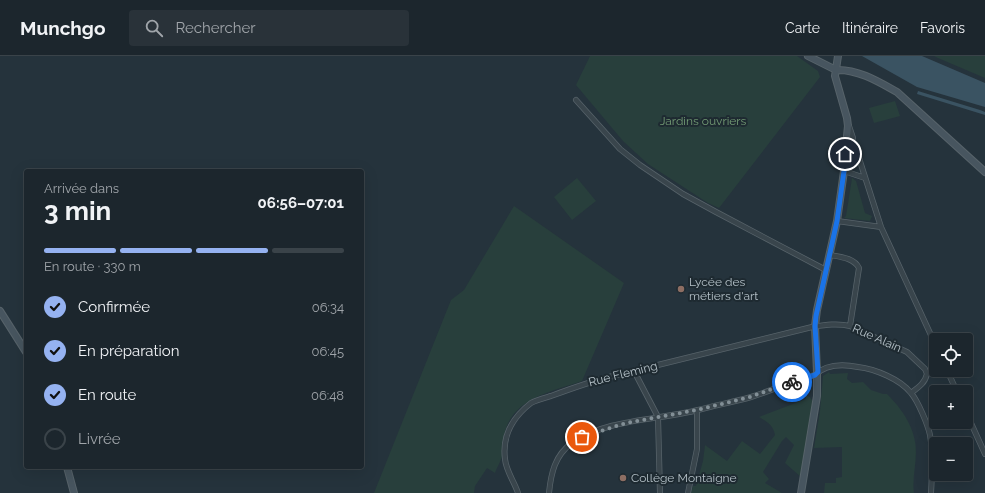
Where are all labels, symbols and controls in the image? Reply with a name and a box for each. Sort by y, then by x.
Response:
search box [129,10,409,46]
text: Munchgo [20,17,105,39]
icon: search [143,17,165,39]
text: Rechercher [175,19,256,37]
text: Carte [785,20,820,36]
text: Itinéraire [842,20,898,36]
text: Favoris [920,20,965,36]
park label: Jardins ouvriers [660,114,747,128]
pin [828,137,862,171]
icon: home [834,143,856,165]
text: Arrivée dans [44,181,119,196]
text: 06:56–07:01 [258,194,344,212]
text: 3 min [44,196,111,226]
text: En route · 330 m [44,259,141,274]
place label: Lycée des métiers d'art [689,275,758,303]
marker: Lycée des métiers d'art [676,284,686,294]
icon: check [44,296,66,318]
text: Confirmée [78,298,150,316]
text: 06:34 [312,300,344,315]
street label: Rue Alain [850,321,904,355]
map controls [929,333,973,481]
button: locate [929,333,973,377]
icon: check [44,340,66,362]
text: En préparation [78,342,179,360]
text: 06:45 [312,344,344,359]
street label: Rue Fleming [587,359,659,389]
courier [772,362,812,402]
icon: bike [781,371,803,393]
icon: check [44,384,66,406]
button: + [929,385,973,429]
text: En route [78,386,136,404]
text: 06:48 [311,388,344,403]
pin [565,420,599,454]
icon: bag [571,426,593,448]
text: Livrée [78,430,121,448]
button: − [929,437,973,481]
place label: Collège Montaigne [631,471,737,485]
marker: Collège Montaigne [618,473,628,483]

